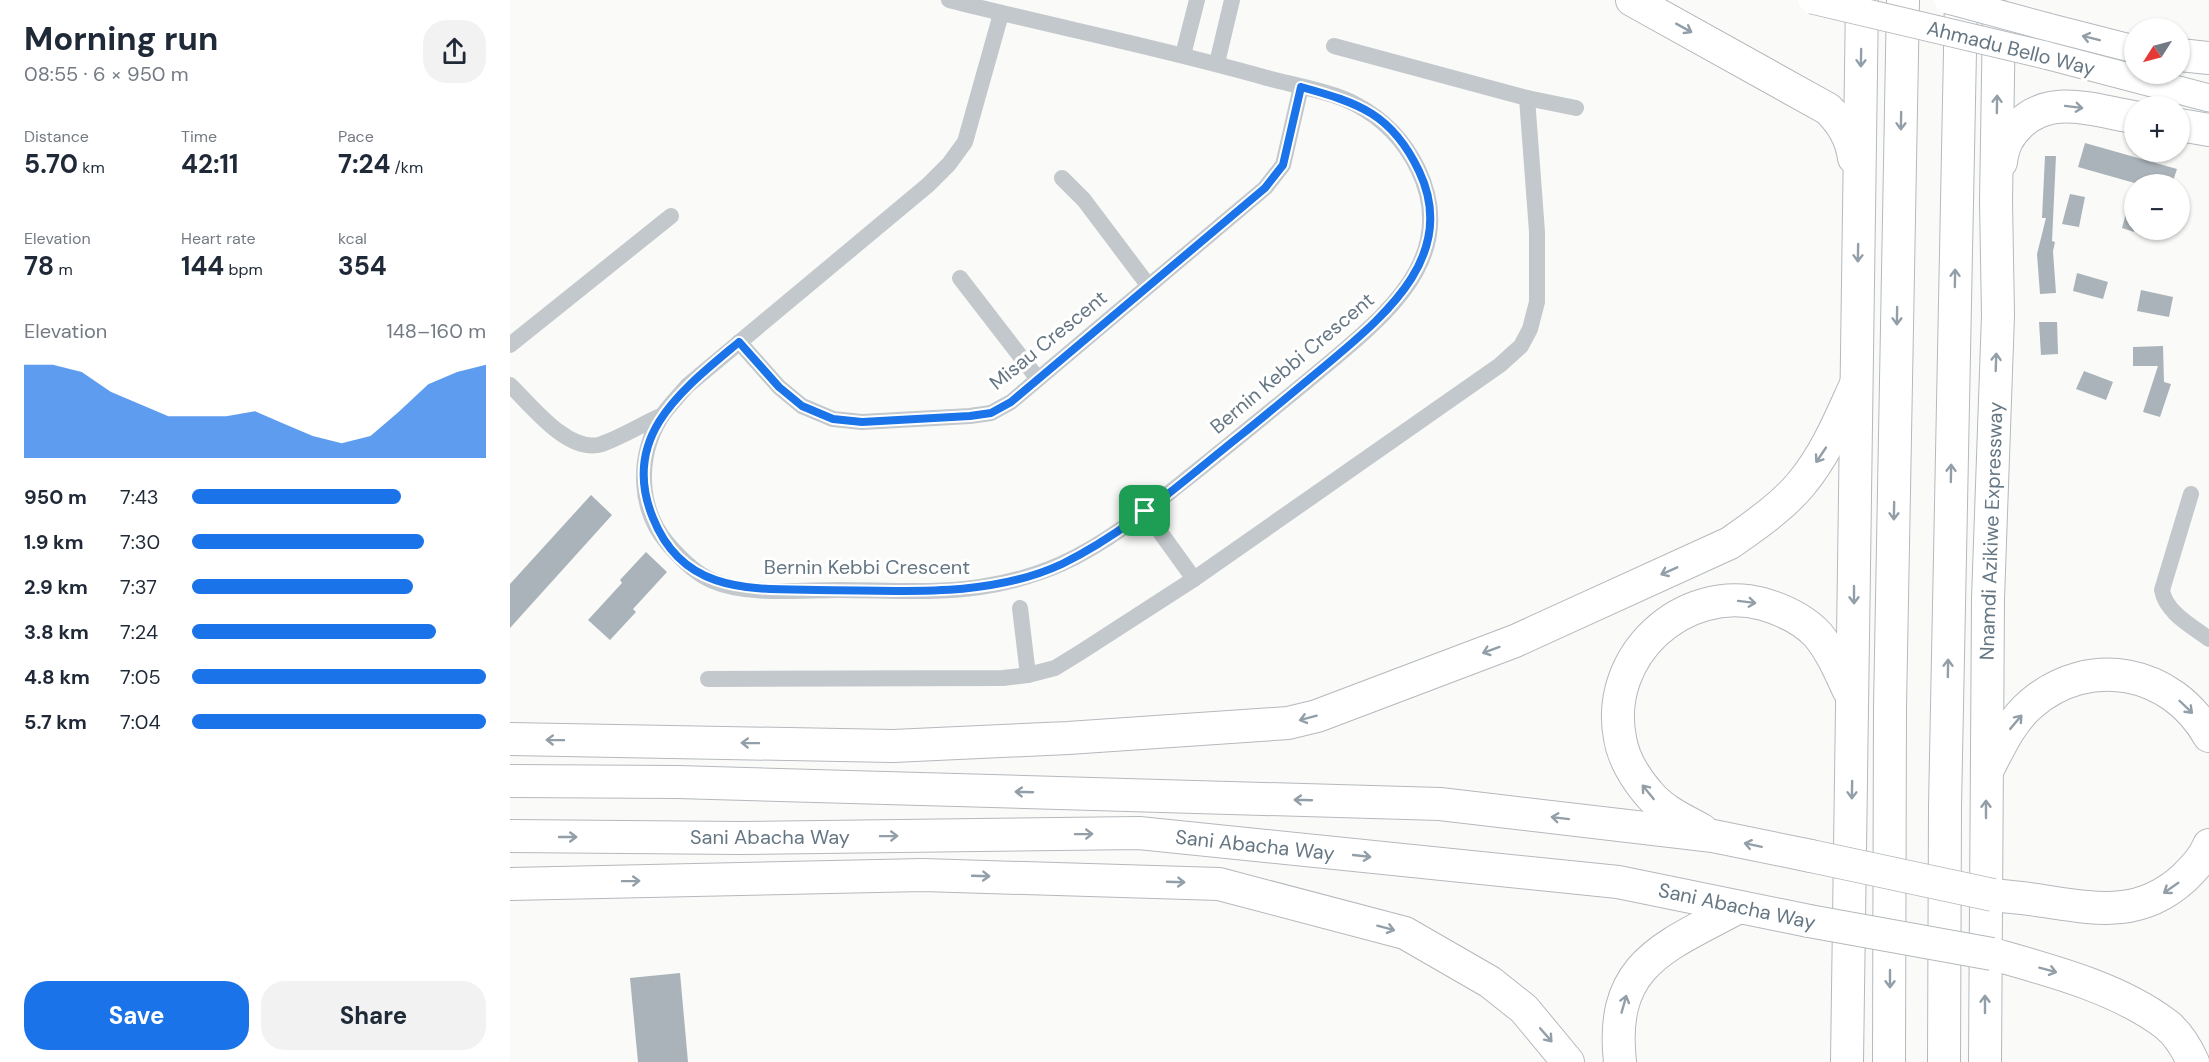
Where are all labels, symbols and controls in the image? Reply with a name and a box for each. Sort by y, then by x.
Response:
street label: Ahmadu Bello Way [1924,15,2098,81]
text: Morning run [24,17,218,60]
north arrow [2124,18,2190,84]
map controls [2124,18,2190,240]
button: share [423,20,486,83]
one-way arrow [1675,22,1692,34]
one-way arrow [2082,32,2101,44]
one-way arrow [1855,48,1867,68]
text: 08:55 · 6 × 950 m [24,61,189,87]
one-way arrow [1992,94,2003,114]
button: + [2124,96,2190,162]
one-way arrow [2063,102,2083,113]
one-way arrow [1895,111,1907,131]
text: Distance [24,126,89,147]
text: Time [181,126,217,147]
text: Pace [338,126,374,147]
text: 5.70 [24,147,78,181]
text: 42:11 [181,147,238,181]
text: 7:24 [338,147,390,181]
text: km [78,157,105,178]
text: /km [390,157,423,178]
button: − [2124,174,2190,240]
text: Elevation [24,228,91,249]
text: Heart rate [181,228,256,249]
text: kcal [338,228,367,249]
one-way arrow [1852,243,1864,263]
text: 78 [24,249,54,283]
text: 144 [181,249,224,283]
text: 354 [338,249,387,283]
text: m [54,259,73,280]
text: bpm [224,259,263,280]
one-way arrow [1950,268,1961,288]
street label: Misau Crescent [984,284,1112,395]
street label: Bernin Kebbi Crescent [1205,287,1380,439]
one-way arrow [1892,306,1903,326]
text: Elevation [24,318,107,344]
text: 148–160 m [386,318,486,344]
one-way arrow [1991,352,2002,372]
street label: Nnamdi Azikiwe Expressway [1973,401,2009,661]
one-way arrow [1815,446,1827,462]
one-way arrow [1946,463,1957,483]
text: 950 m [24,484,87,510]
text: 7:43 [120,484,159,510]
pin [1119,485,1170,536]
icon: arrive [1128,494,1161,527]
one-way arrow [1888,501,1900,521]
text: 1.9 km [24,529,84,555]
text: 7:30 [120,529,160,555]
street label: Bernin Kebbi Crescent [764,554,970,580]
one-way arrow [1661,566,1679,578]
text: 2.9 km [24,574,88,600]
text: 7:37 [120,574,157,600]
one-way arrow [1848,585,1859,605]
one-way arrow [1737,596,1756,607]
text: 3.8 km [24,619,89,645]
text: 7:24 [120,619,158,645]
one-way arrow [1482,646,1501,657]
one-way arrow [1942,658,1953,678]
text: 4.8 km [24,664,90,690]
text: 7:05 [120,664,161,690]
one-way arrow [2179,700,2194,714]
text: 5.7 km [24,709,87,735]
text: 7:04 [120,709,161,735]
one-way arrow [1299,712,1318,724]
one-way arrow [2009,714,2022,730]
one-way arrow [546,734,566,746]
one-way arrow [741,738,761,749]
one-way arrow [1846,780,1858,800]
one-way arrow [1642,784,1655,800]
one-way arrow [1015,786,1035,798]
one-way arrow [1294,794,1314,806]
one-way arrow [1980,799,1992,819]
one-way arrow [1551,812,1571,823]
street label: Sani Abacha Way [690,824,850,850]
street label: Sani Abacha Way [1174,824,1336,866]
one-way arrow [1074,828,1094,840]
one-way arrow [879,830,899,842]
one-way arrow [558,831,578,843]
one-way arrow [1744,838,1763,850]
one-way arrow [1352,851,1372,862]
one-way arrow [971,871,991,882]
one-way arrow [621,875,641,887]
one-way arrow [1166,877,1186,888]
street label: Sani Abacha Way [1656,877,1818,935]
one-way arrow [2163,882,2179,894]
one-way arrow [1377,923,1396,934]
one-way arrow [2039,965,2058,976]
one-way arrow [1884,969,1896,989]
button: Save [24,981,249,1050]
button: Share [261,981,486,1050]
one-way arrow [1979,994,1991,1014]
one-way arrow [1619,995,1630,1014]
one-way arrow [1539,1027,1553,1042]

